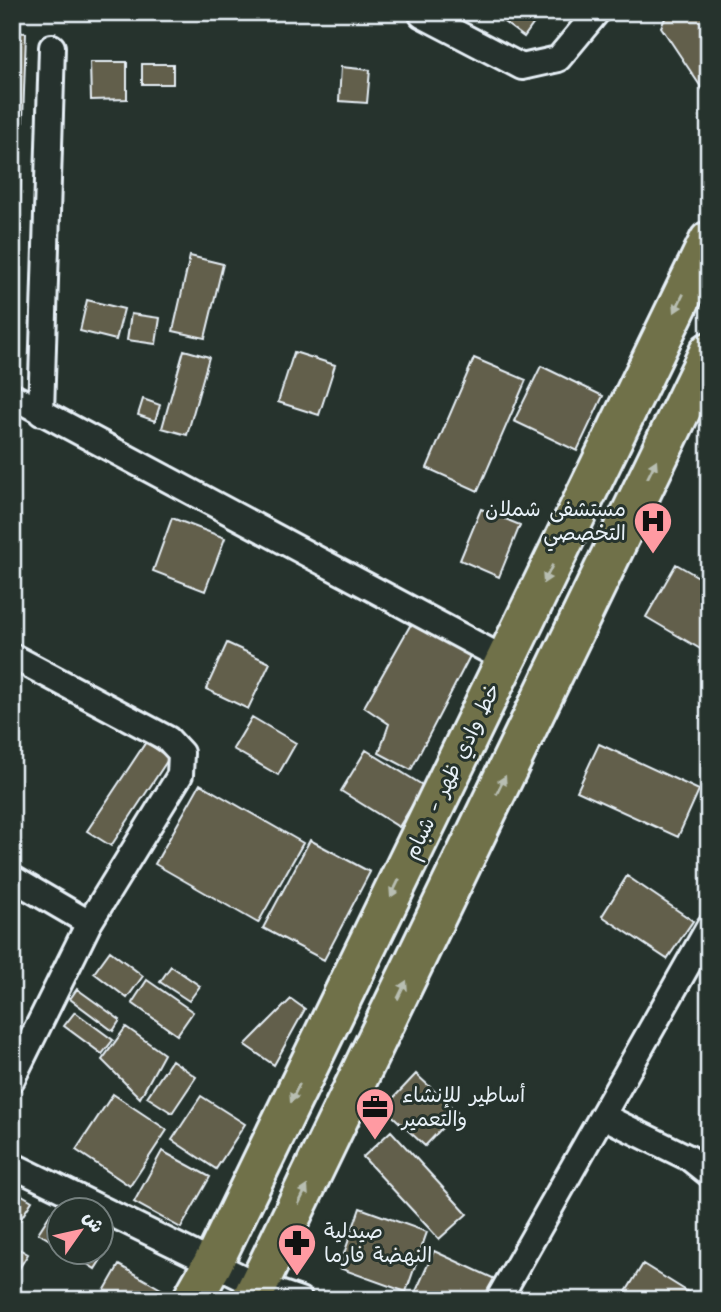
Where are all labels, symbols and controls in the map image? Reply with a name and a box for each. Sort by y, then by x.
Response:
one-way arrow [673,293,685,313]
one-way arrow [647,459,658,479]
place label: مستشفى شملان التخصصي [485,494,626,552]
hospital icon: مستشفى شملان التخصصي [632,500,674,555]
one-way arrow [542,564,554,584]
street label: خط وادي ظهر - شبام [396,678,510,865]
one-way arrow [495,775,506,795]
one-way arrow [389,878,401,898]
one-way arrow [396,980,408,1000]
place label: أساطير للإنشاء والتعمير [400,1080,525,1137]
one-way arrow [290,1083,301,1103]
office icon: أساطير للإنشاء والتعمير [354,1086,396,1141]
one-way arrow [298,1185,309,1205]
north arrow [46,1196,116,1266]
text: ش [74,1206,111,1240]
place label: صيدلية النهضة فارما [324,1216,432,1273]
pharmacy icon: صيدلية النهضة فارما [276,1222,318,1277]

